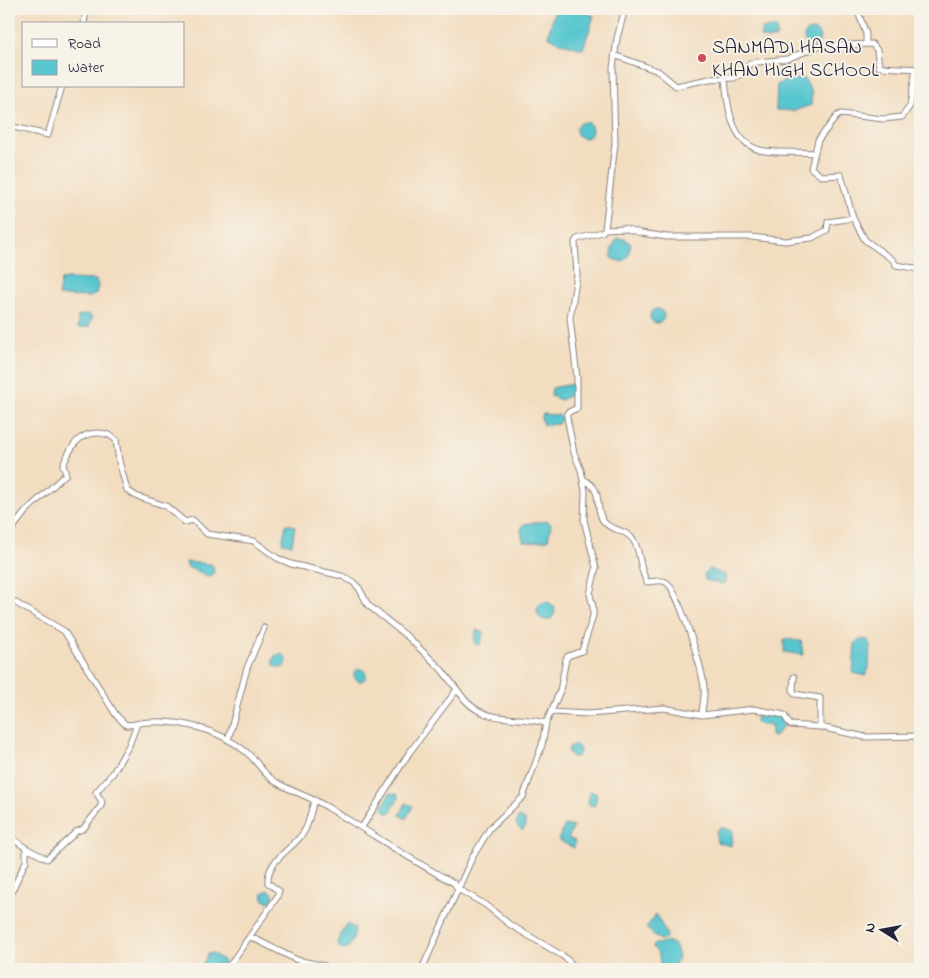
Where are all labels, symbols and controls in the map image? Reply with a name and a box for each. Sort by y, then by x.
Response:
legend [22,22,185,88]
text: Road [68,33,101,55]
place label: SANMADI HASAN KHAN HIGH SCHOOL [712,34,879,86]
marker: SANMADI HASAN KHAN HIGH SCHOOL [696,52,708,64]
text: Water [68,57,104,79]
north arrow [856,906,906,956]
text: N [860,921,882,934]

